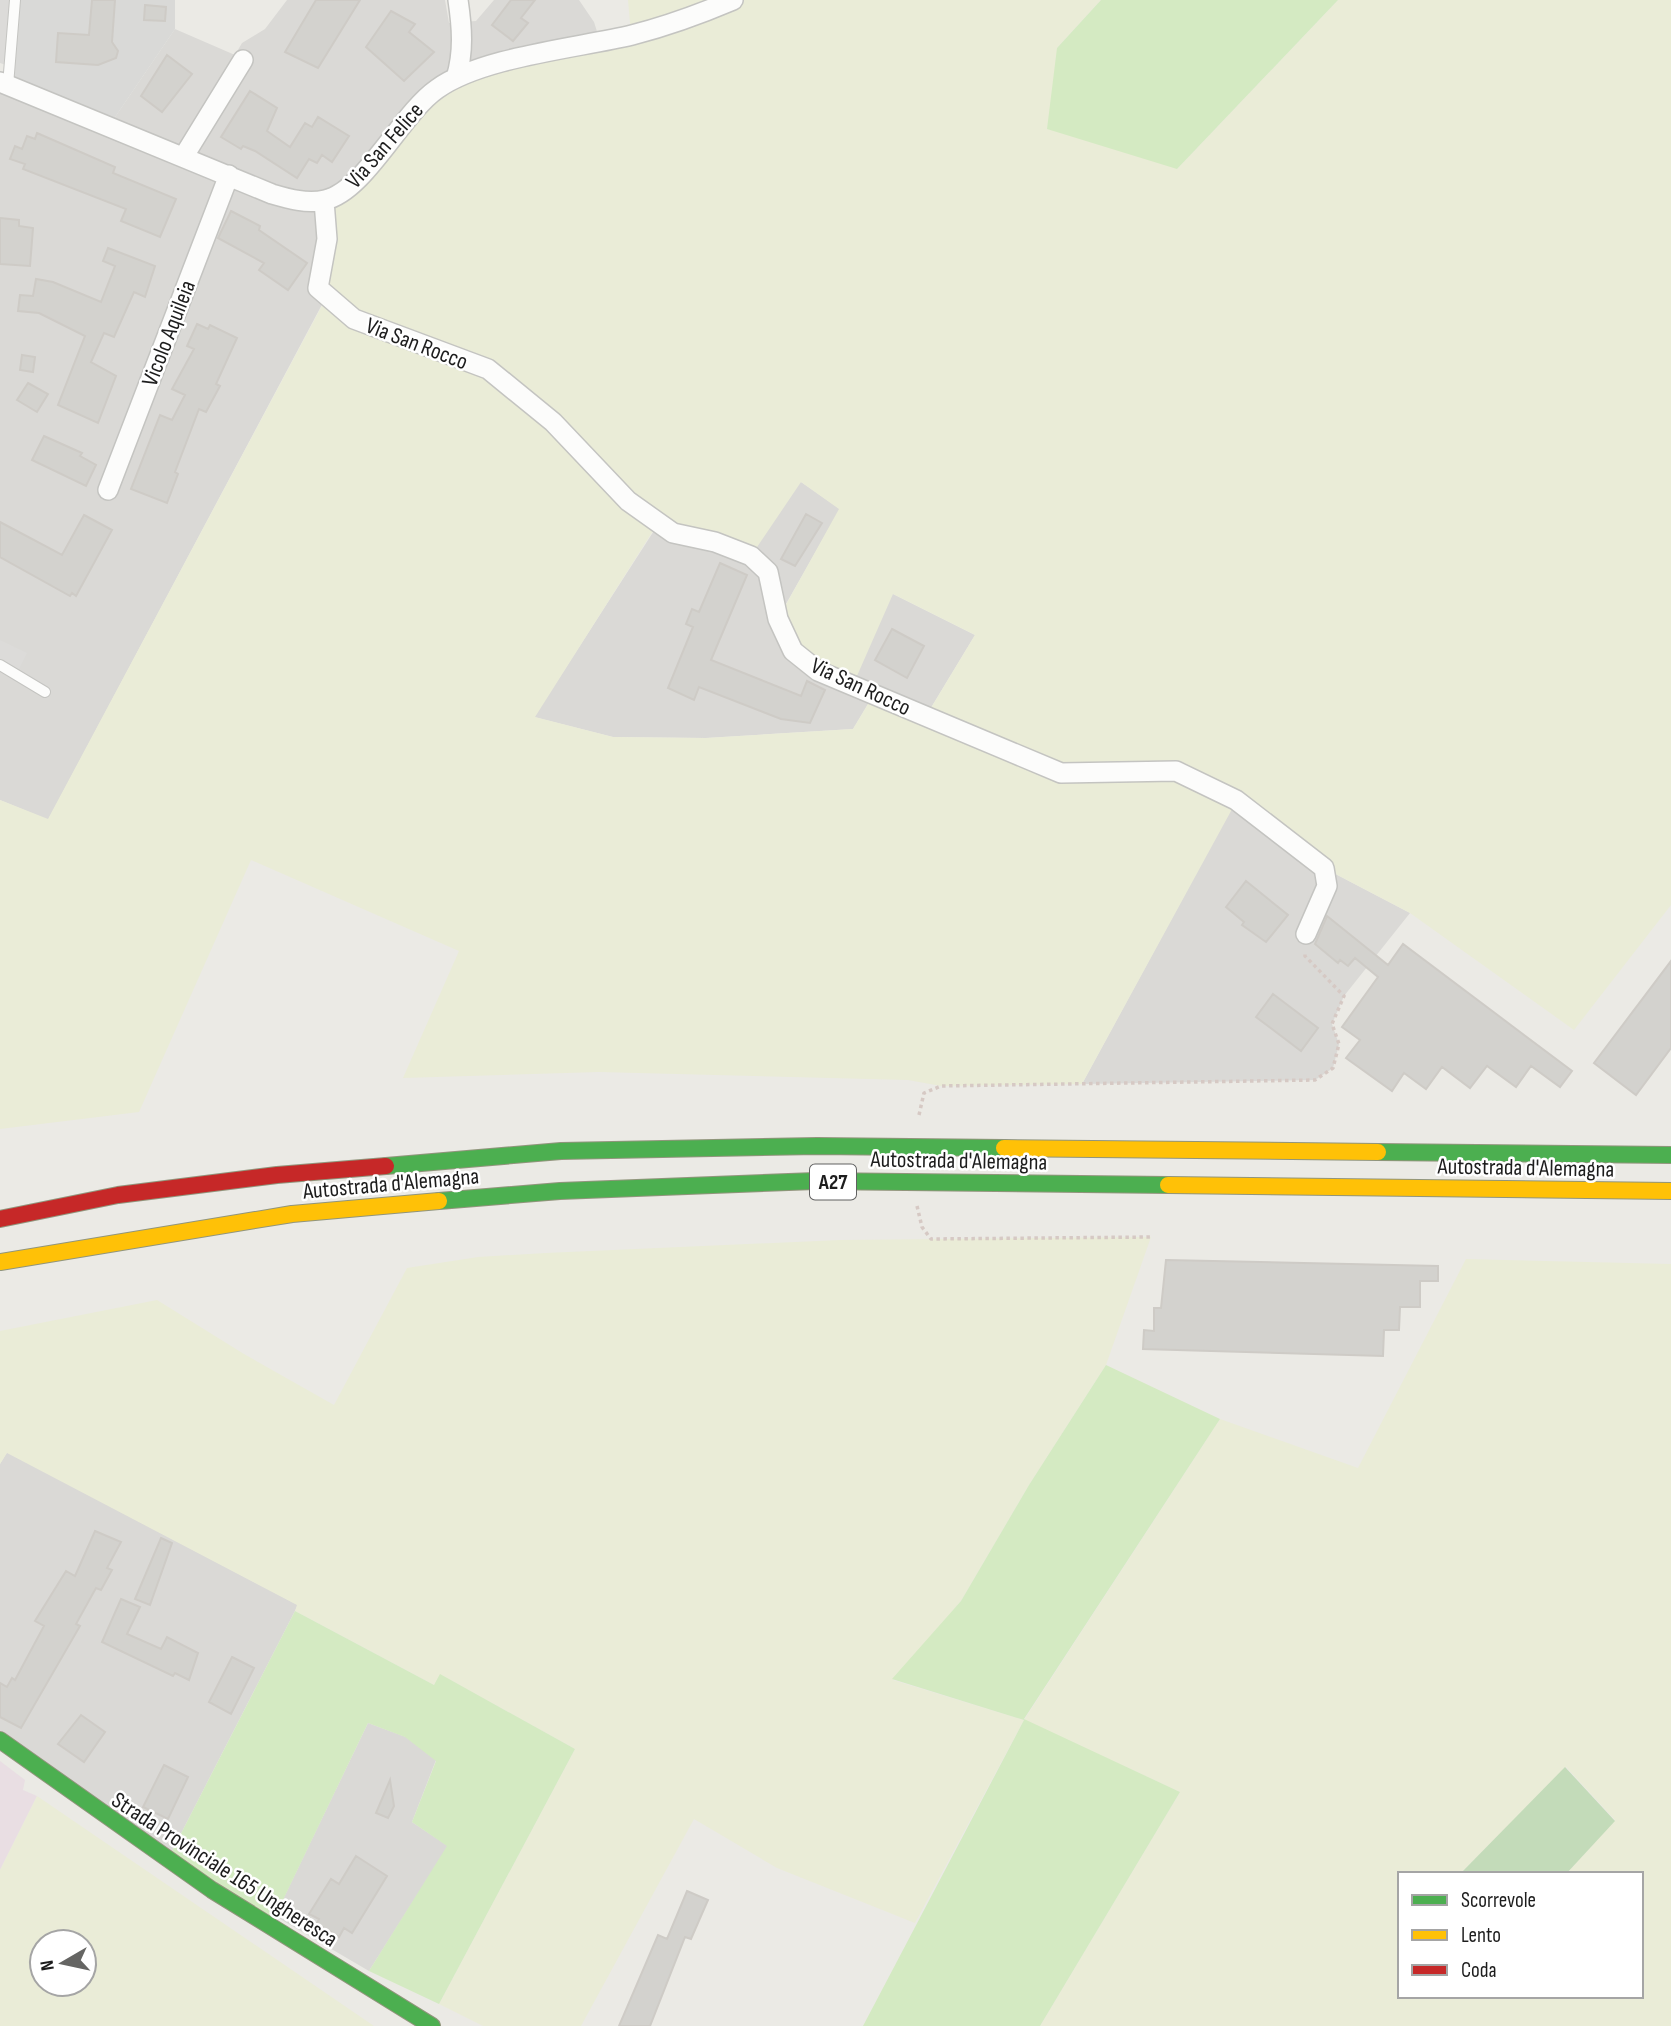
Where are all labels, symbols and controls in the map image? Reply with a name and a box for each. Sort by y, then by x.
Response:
street label: Via San Felice [340,97,430,194]
street label: Vicolo Aquileia [136,277,202,390]
street label: Via San Rocco [362,312,472,376]
street label: Via San Rocco [806,652,915,722]
street label: Autostrada d'Alemagna [869,1145,1048,1177]
street label: Autostrada d'Alemagna [1436,1152,1615,1184]
street label: Autostrada d'Alemagna [301,1162,480,1206]
road number: A27 [810,1164,856,1200]
street label: Strada Provinciale 165 Ungheresca [106,1786,343,1953]
legend [1398,1872,1643,1998]
text: Scorrevole [1461,1888,1536,1913]
text: Lento [1461,1923,1501,1948]
north arrow [28,1928,98,1998]
text: Coda [1461,1958,1497,1983]
text: N [36,1959,60,1972]

